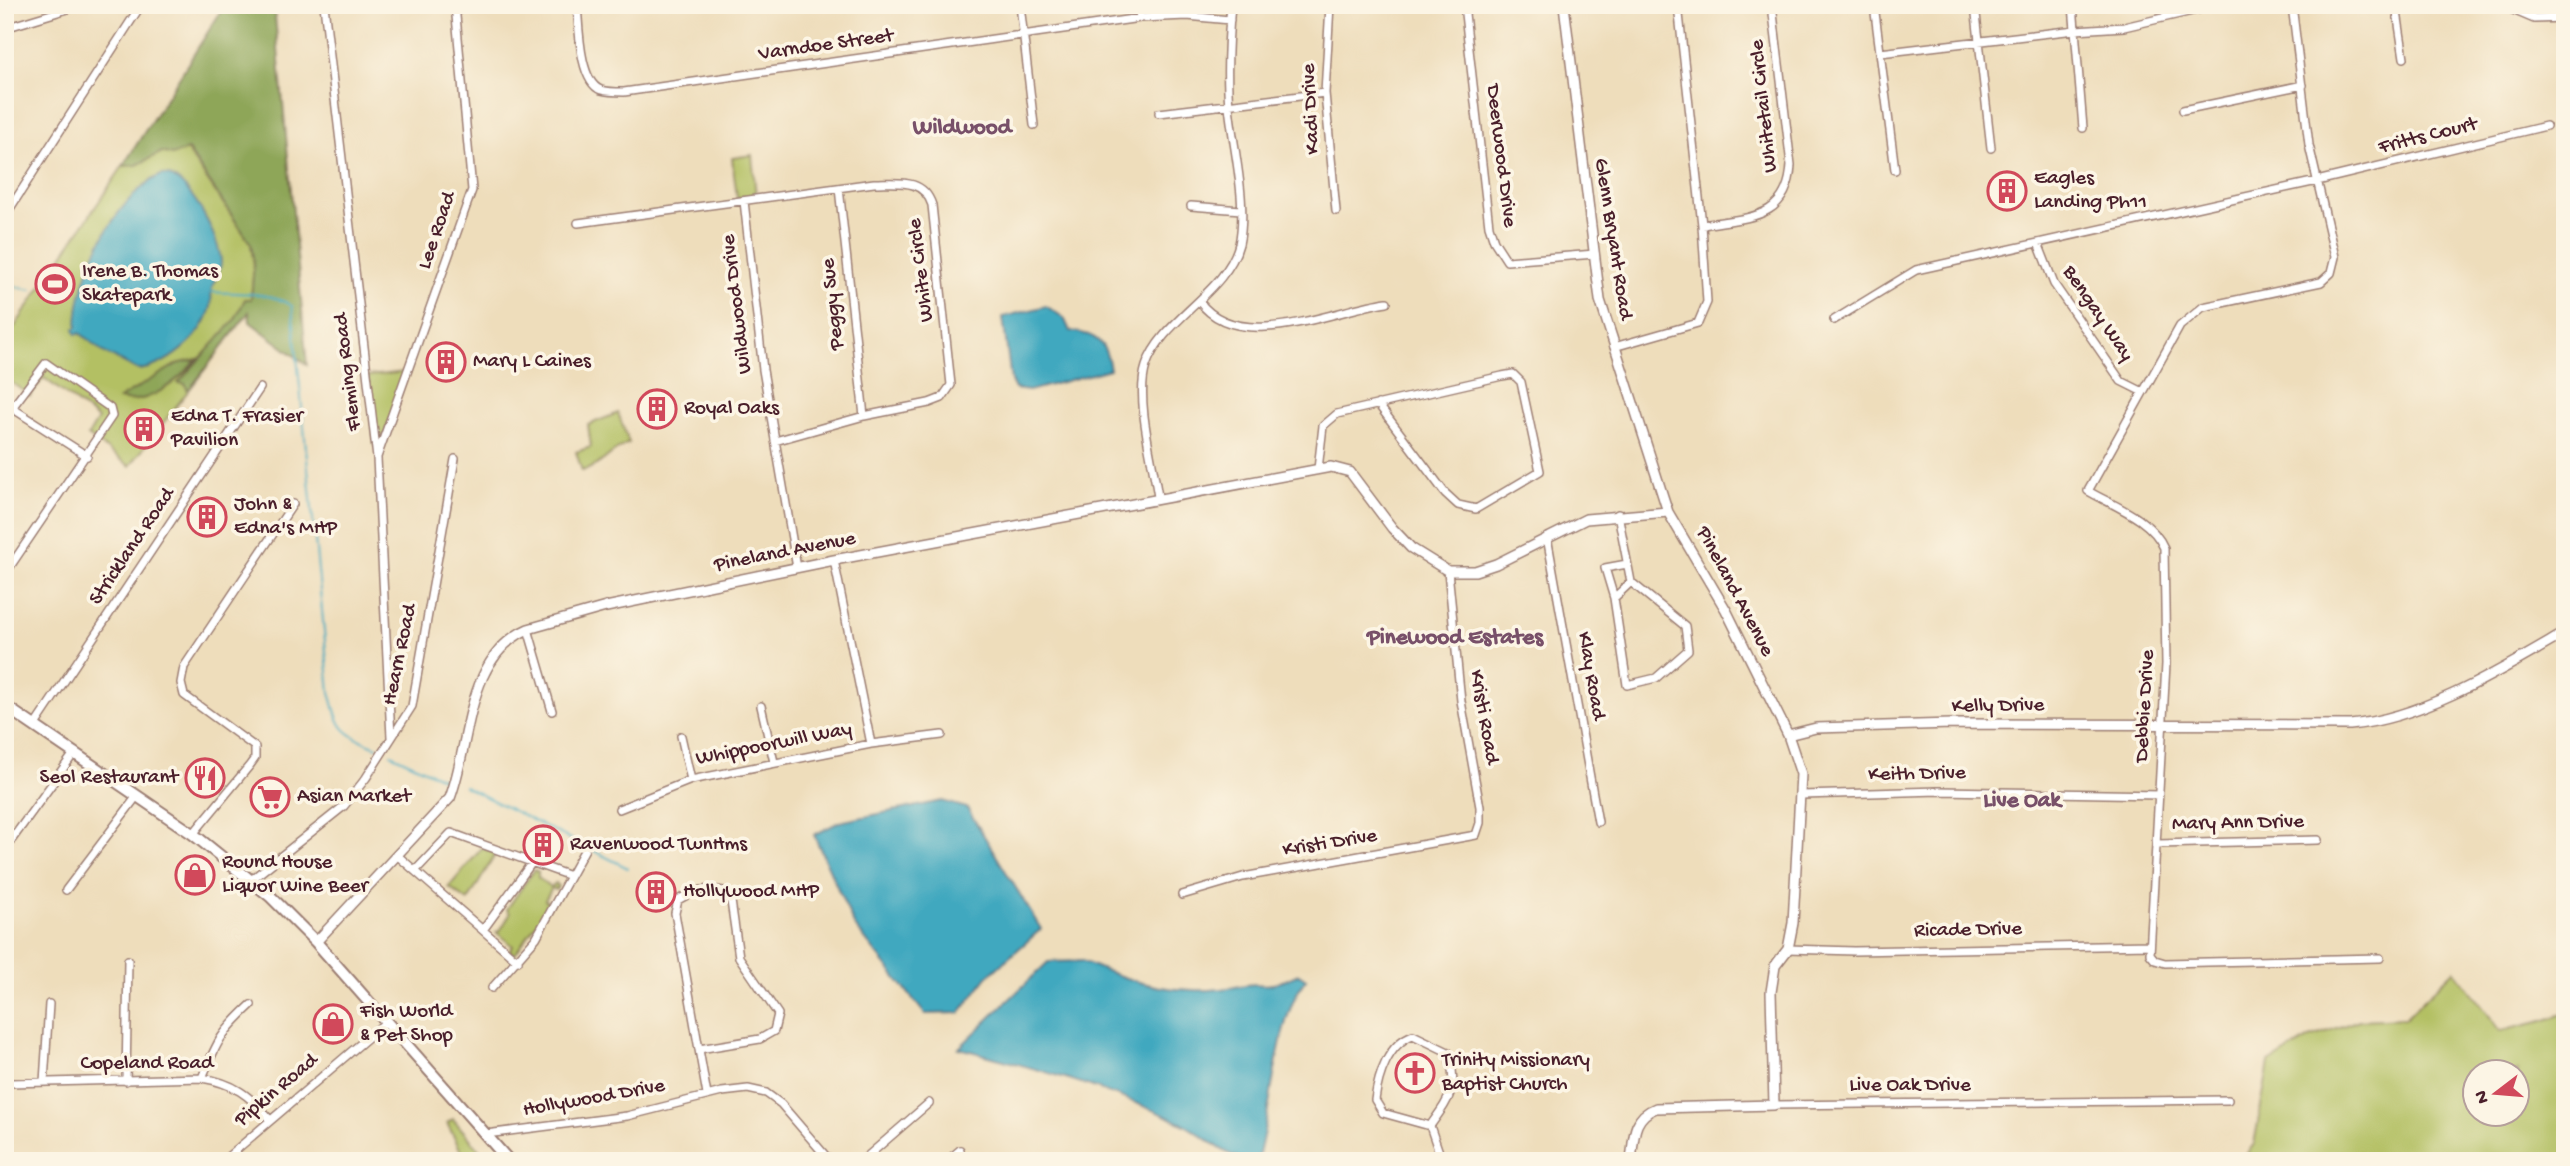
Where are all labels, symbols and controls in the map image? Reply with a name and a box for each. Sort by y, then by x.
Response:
street label: Varndoe Street [756,24,897,68]
street label: Whitetail Circle [1745,37,1784,174]
street label: Kadi Drive [1297,62,1327,155]
street label: Deerwood Drive [1479,81,1521,230]
street label: Fritts Court [2375,112,2482,162]
district label: Wildwood [912,115,1014,142]
street label: Glenn Bryant Road [1587,156,1637,323]
place label: Eagles Landing Ph11 [2034,167,2147,216]
building icon: Eagles Landing Ph11 [1986,170,2028,212]
street label: Lee Road [413,187,463,273]
street label: White Circle [903,216,941,323]
street label: Wildwood Drive [717,232,759,375]
street label: Peggy Sue [817,256,851,352]
place label: Irene B. Thomas Skatepark [82,260,219,309]
street label: Bengay Way [2055,260,2138,367]
sports icon: Irene B. Thomas Skatepark [34,263,76,305]
street label: Fleming Road [329,310,369,433]
building icon: Mary L Caines [425,341,467,383]
place label: Mary L Caines [473,350,592,375]
building icon: Royal Oaks [636,388,678,430]
place label: Royal Oaks [684,397,780,422]
place label: Edna T. Frasier Pavilion [170,405,305,454]
building icon: Edna T. Frasier Pavilion [123,408,165,450]
street label: Strickland Road [85,482,182,610]
place label: John & Edna's MHP [234,493,338,542]
building icon: John & Edna's MHP [186,496,228,538]
street label: Pineland Avenue [1689,522,1779,662]
street label: Pineland Avenue [711,527,859,579]
street label: Hearn Road [378,600,424,708]
district label: Pinewood Estates [1365,625,1544,652]
street label: Klay Road [1570,630,1610,724]
street label: Debbie Drive [2130,648,2161,765]
street label: Kristi Road [1462,668,1504,768]
street label: Kelly Drive [1951,694,2046,720]
street label: Whippoorwill Way [694,718,854,772]
restaurant icon: Seol Restaurant [184,757,226,799]
street label: Keith Drive [1868,762,1967,788]
place label: Seol Restaurant [40,766,180,791]
supermarket icon: Asian Market [249,776,291,818]
place label: Asian Market [297,785,413,810]
district label: Live Oak [1983,788,2064,815]
street label: Mary Ann Drive [2172,810,2305,838]
building icon: Ravenwood TwnHms [522,824,564,866]
street label: Kristi Drive [1281,824,1380,864]
place label: Ravenwood TwnHms [570,833,748,858]
place label: Round House Liquor Wine Beer [222,851,370,900]
shop icon: Round House Liquor Wine Beer [174,854,216,896]
building icon: Hollywood MHP [635,871,677,913]
place label: Hollywood MHP [683,880,819,905]
street label: Ricade Drive [1914,918,2023,944]
place label: Fish World & Pet Shop [359,1000,454,1049]
shop icon: Fish World & Pet Shop [312,1003,354,1045]
street label: Pipkin Road [229,1048,325,1134]
place label: Trinity Missionary Baptist Church [1441,1049,1590,1098]
street label: Copeland Road [81,1052,215,1077]
church icon: Trinity Missionary Baptist Church [1394,1052,1436,1094]
north arrow [2462,1058,2532,1128]
street label: Hollywood Drive [521,1074,668,1124]
street label: Live Oak Drive [1849,1074,1972,1099]
text: N [2470,1088,2496,1106]

